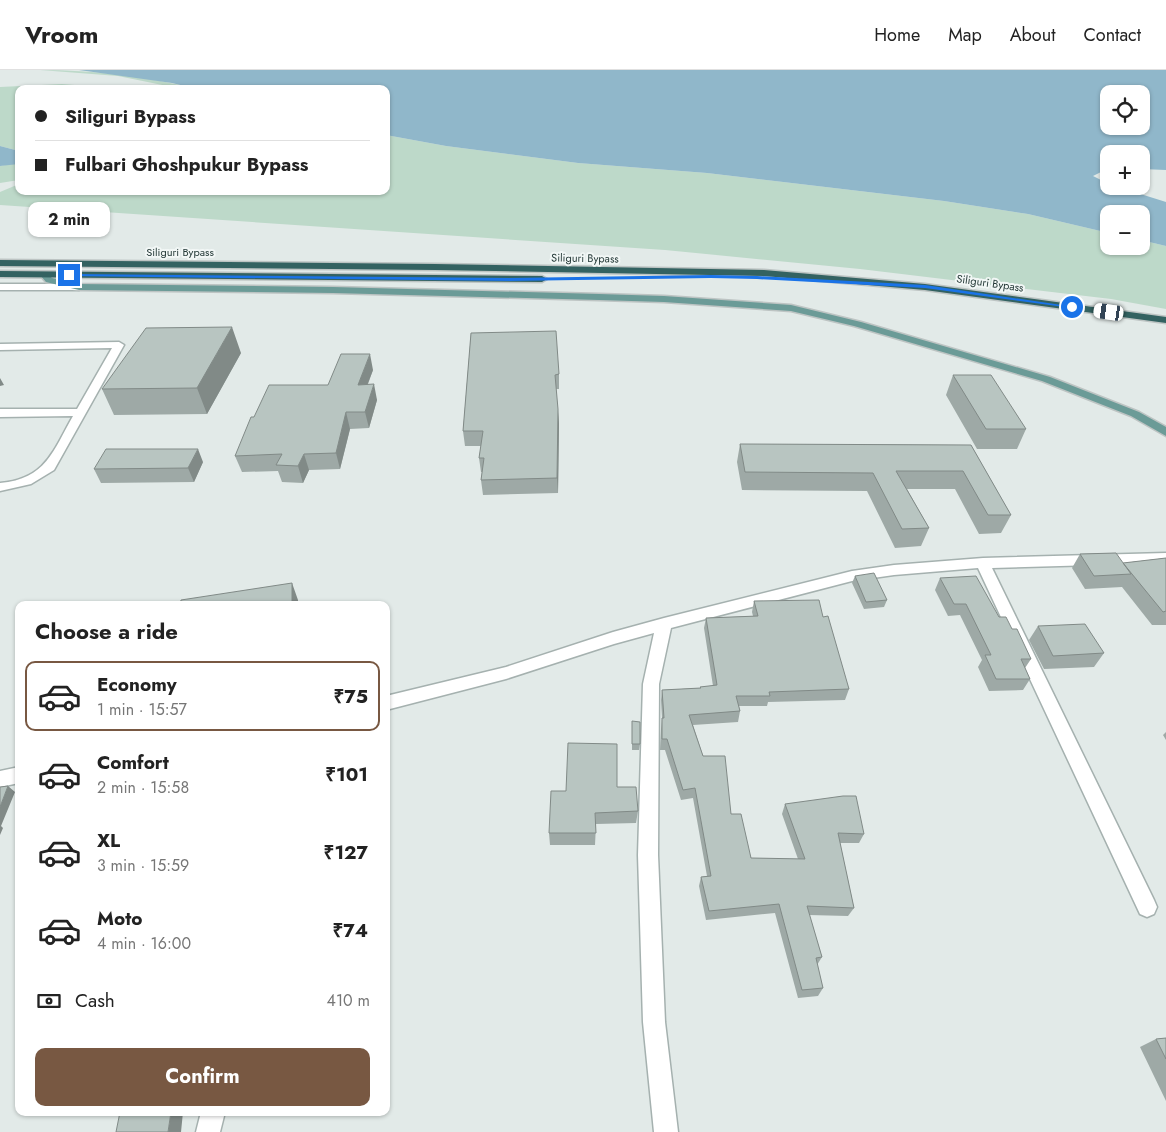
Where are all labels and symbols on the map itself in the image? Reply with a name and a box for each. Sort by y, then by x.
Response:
callout: 2 min [28,202,110,238]
street label: Siliguri Bypass [146,244,214,260]
street label: Siliguri Bypass [551,249,620,267]
route end [58,264,80,286]
street label: Siliguri Bypass [955,270,1025,296]
route start [1061,296,1083,318]
car [1093,302,1124,322]

